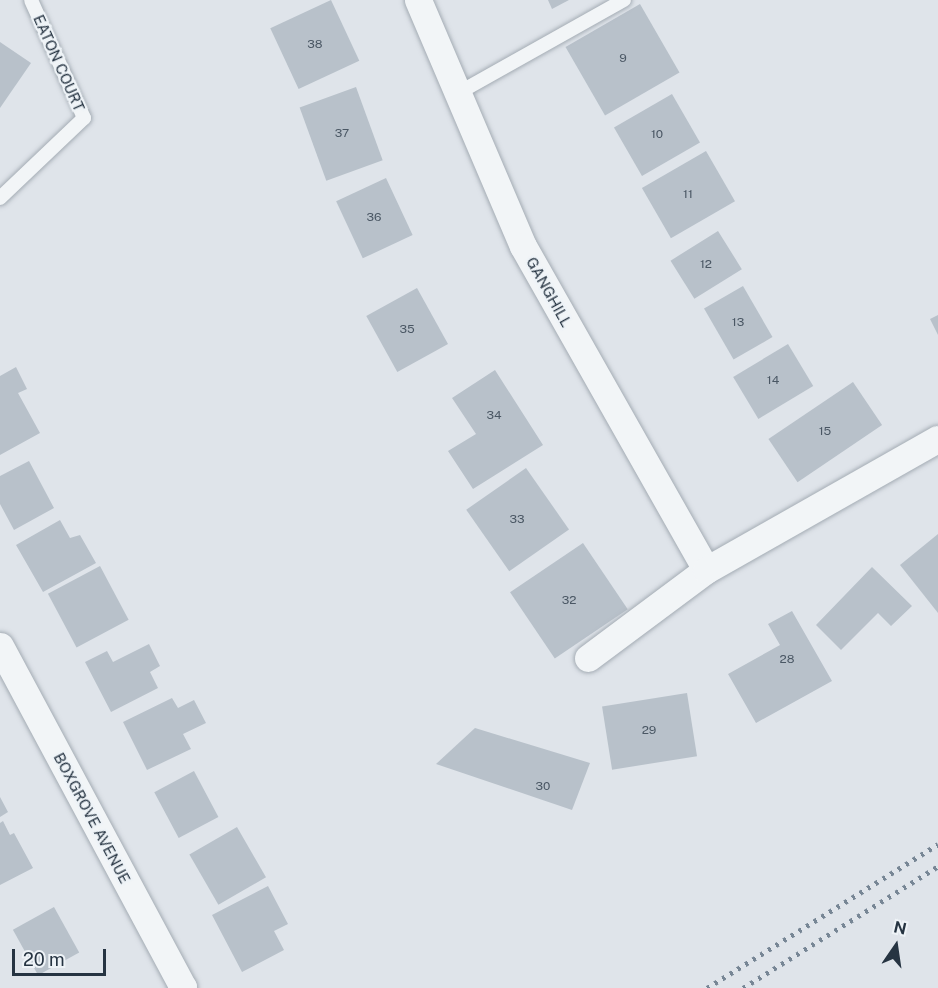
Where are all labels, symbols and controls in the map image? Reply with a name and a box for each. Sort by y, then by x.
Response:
street label: EATON COURT [30,12,88,114]
house number: 38 [307,38,323,52]
house number: 9 [619,52,627,66]
house number: 37 [335,127,349,141]
house number: 10 [651,128,663,142]
house number: 11 [683,188,693,202]
house number: 36 [367,211,381,225]
street label: GANGHILL [522,254,576,330]
house number: 12 [700,258,712,272]
house number: 13 [732,316,744,330]
house number: 35 [399,323,415,337]
house number: 14 [767,374,779,388]
house number: 34 [486,409,502,423]
house number: 15 [819,425,831,439]
house number: 33 [509,513,525,527]
house number: 32 [562,594,576,608]
house number: 28 [780,653,794,667]
house number: 29 [642,724,656,738]
street label: BOXGROVE AVENUE [50,750,134,886]
house number: 30 [536,780,550,794]
north arrow [866,916,926,976]
text: N [892,917,908,939]
scale bar [15,937,110,975]
text: 20 m [23,949,65,970]

